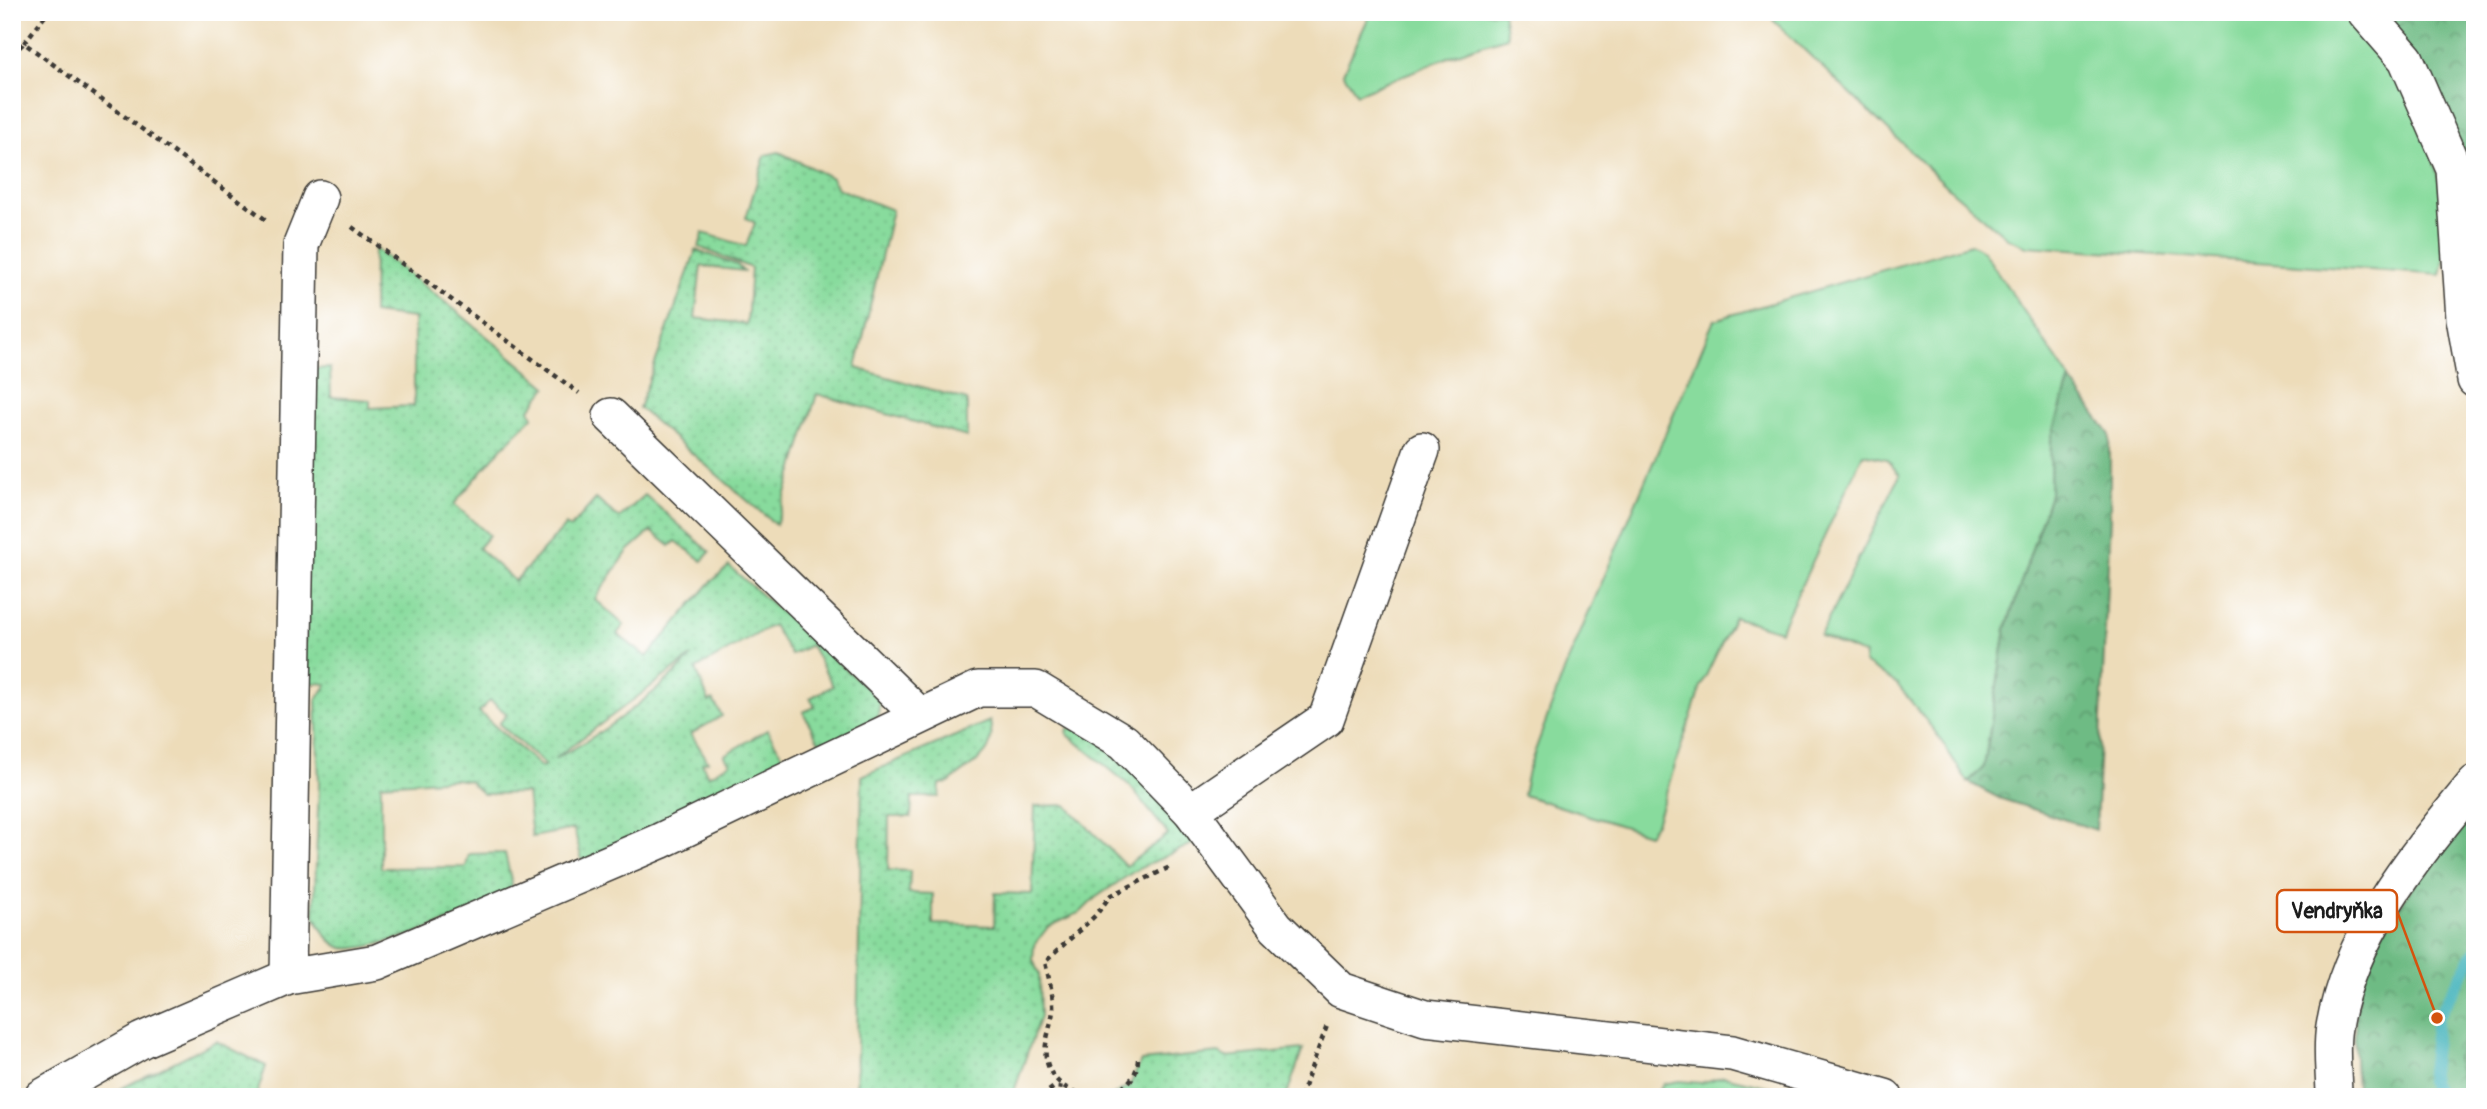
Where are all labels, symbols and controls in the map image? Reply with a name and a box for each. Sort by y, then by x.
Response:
callout: Vendryňka [2277,890,2397,932]
text: Vendryňka [2291,898,2383,925]

